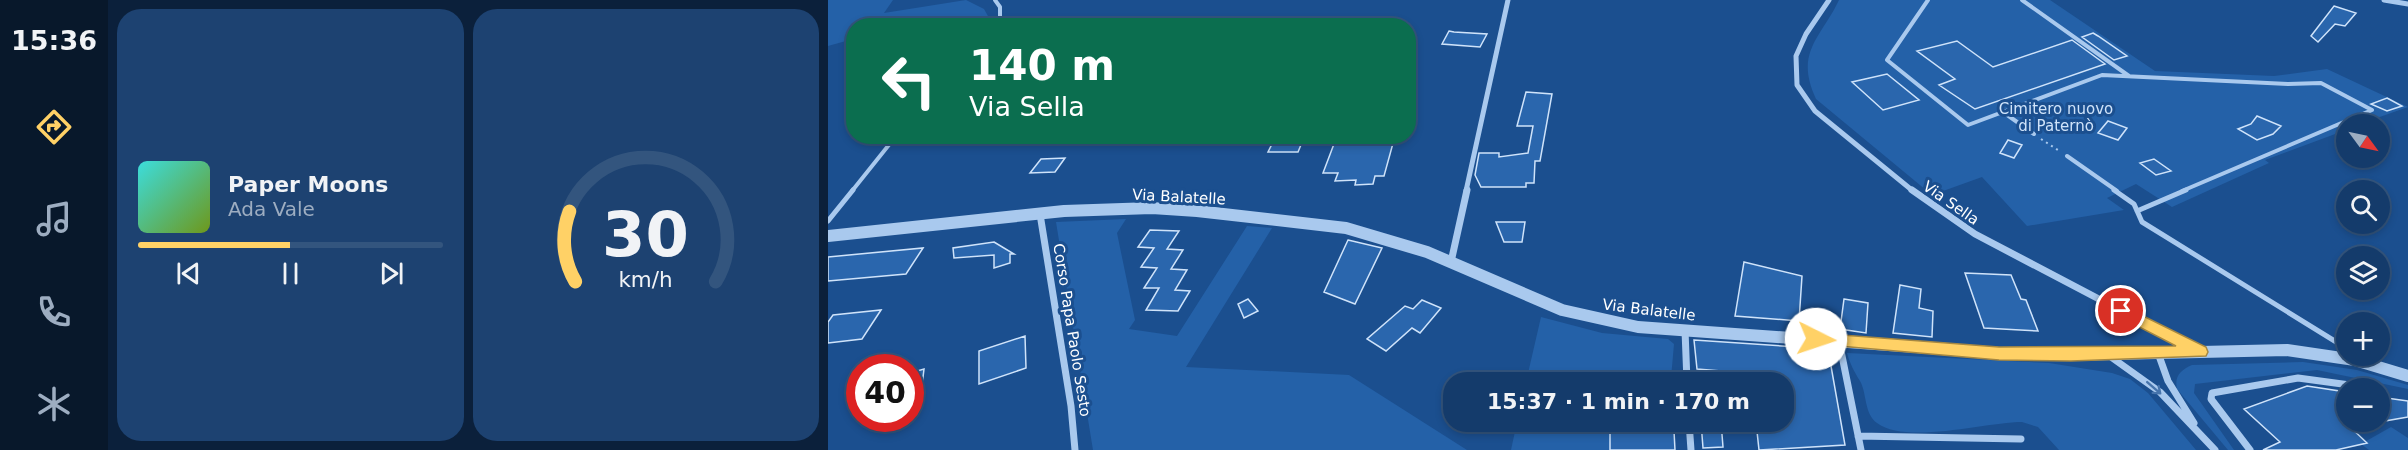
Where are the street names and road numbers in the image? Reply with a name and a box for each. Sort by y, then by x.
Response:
street label: Via Sella [1919,177,1983,229]
street label: Via Balatelle [1132,186,1226,208]
street label: Corso Papa Paolo Sesto [1049,242,1095,418]
street label: Via Balatelle [1601,295,1697,325]

